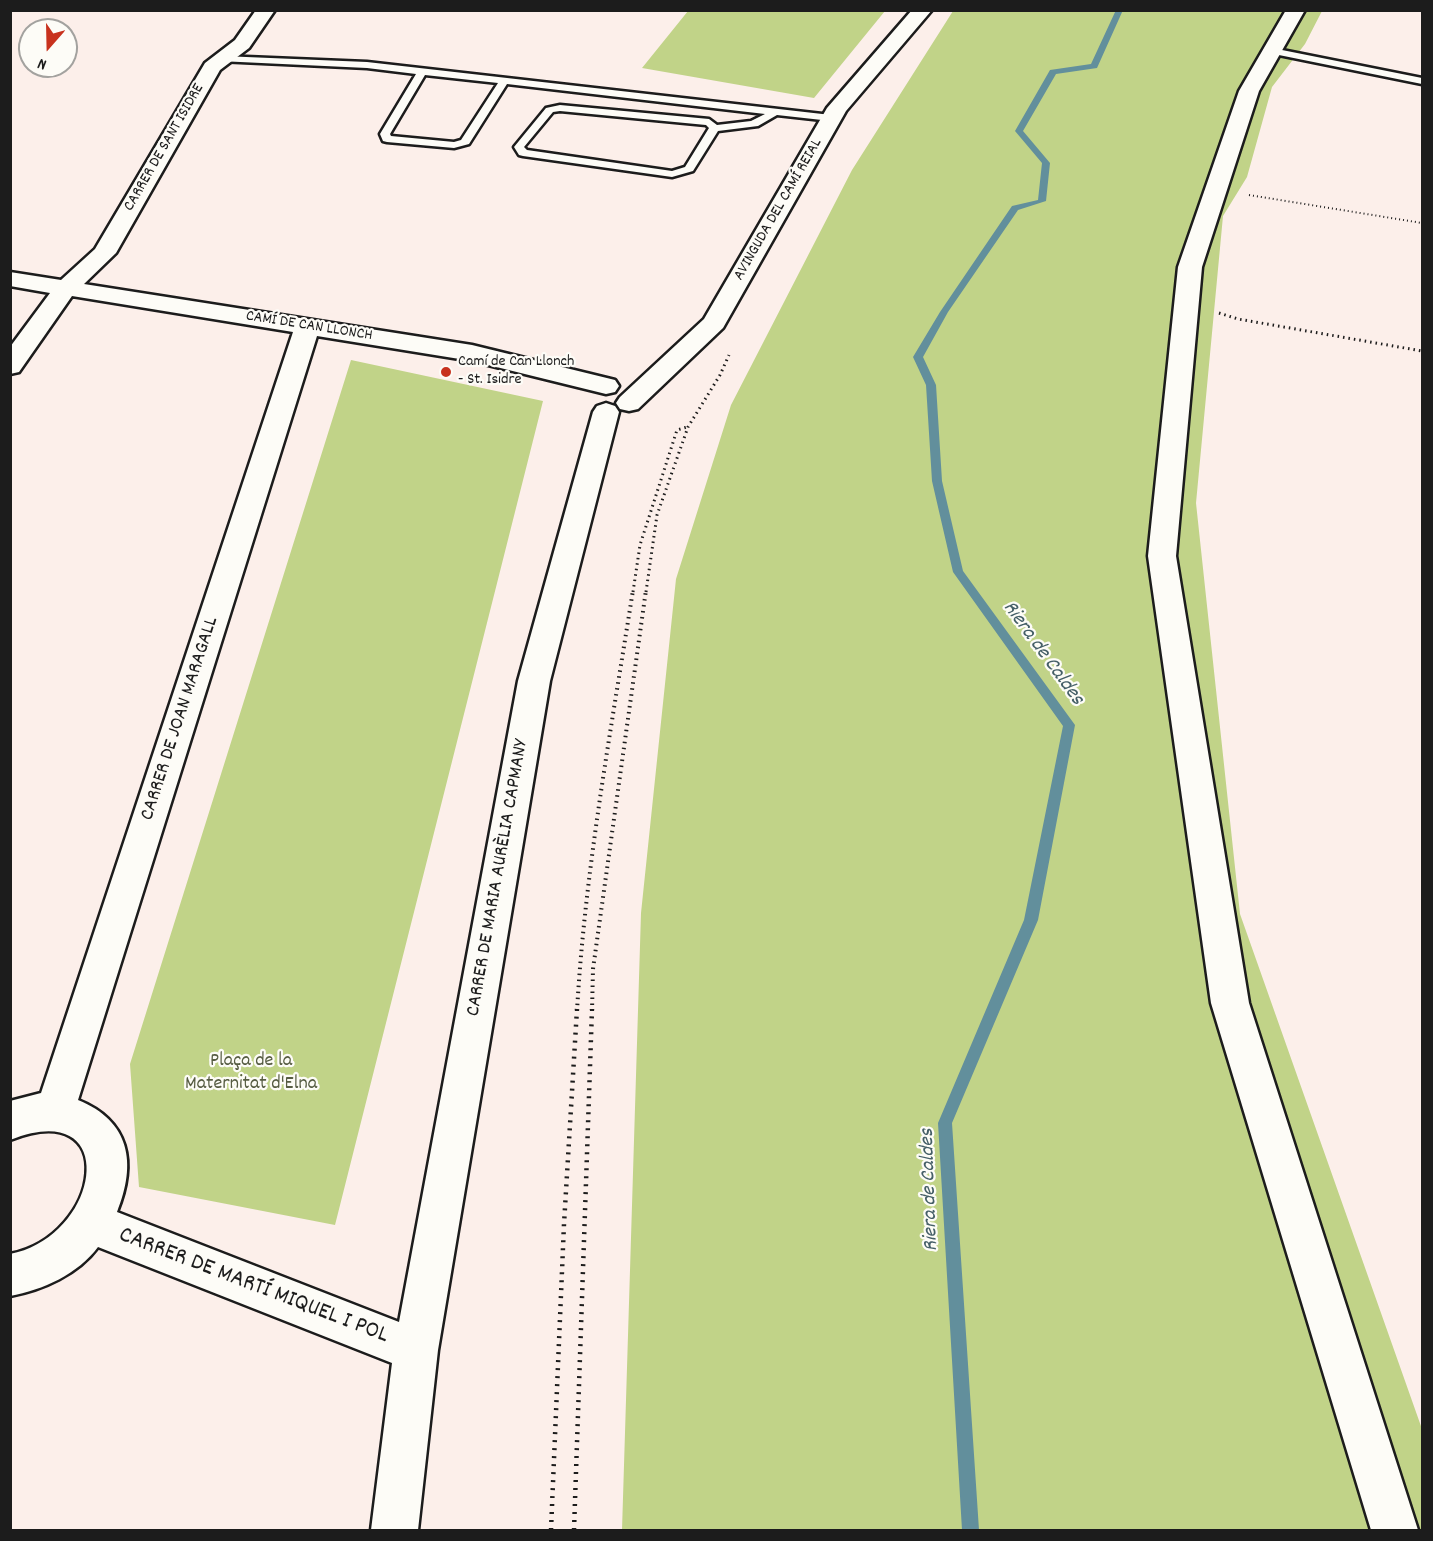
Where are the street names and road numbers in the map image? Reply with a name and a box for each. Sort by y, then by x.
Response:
street label: CARRER DE SANT ISIDRE [121,81,209,215]
street label: AVINGUDA DEL CAMÍ REIAL [730,136,828,284]
street label: CAMÍ DE CAN LLONCH [244,308,374,346]
street label: CARRER DE JOAN MARAGALL [137,614,225,824]
street label: CARRER DE MARIA AURÈLIA CAPMANY [463,738,535,1018]
street label: CARRER DE MARTÍ MIQUEL I POL [114,1222,392,1352]

